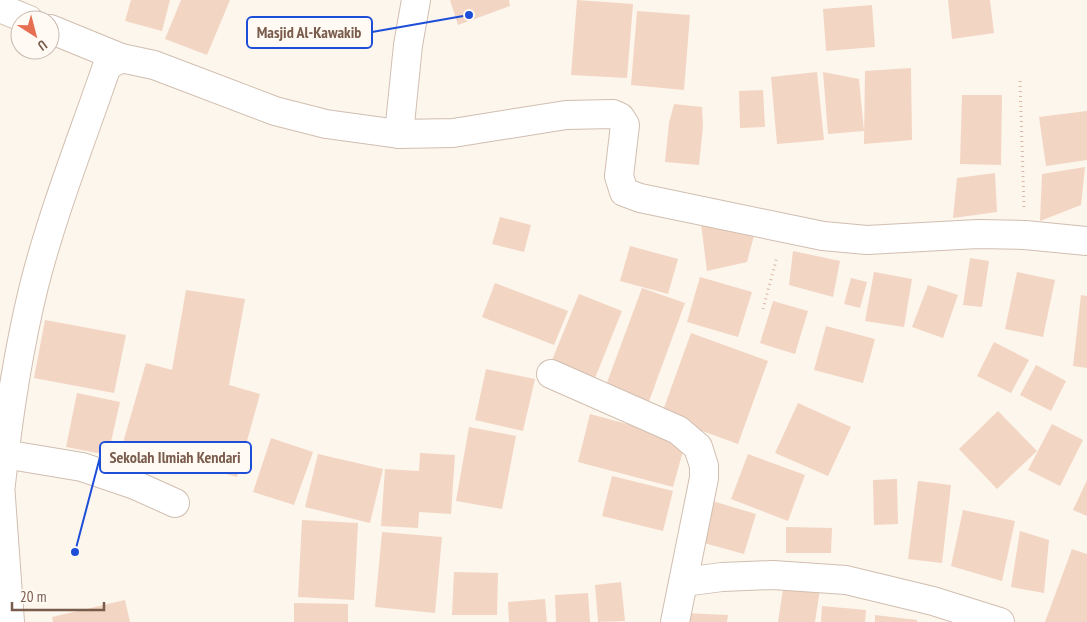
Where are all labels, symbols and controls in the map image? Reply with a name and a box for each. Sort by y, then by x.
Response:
north arrow [10,10,60,60]
callout: Masjid Al-Kawakib [247,17,372,48]
text: Masjid Al-Kawakib [257,22,361,42]
text: U [34,36,51,55]
callout: Sekolah Ilmiah Kendari [100,442,251,473]
text: Sekolah Ilmiah Kendari [109,447,241,467]
scale bar [12,580,105,612]
text: 20 m [20,587,46,606]

